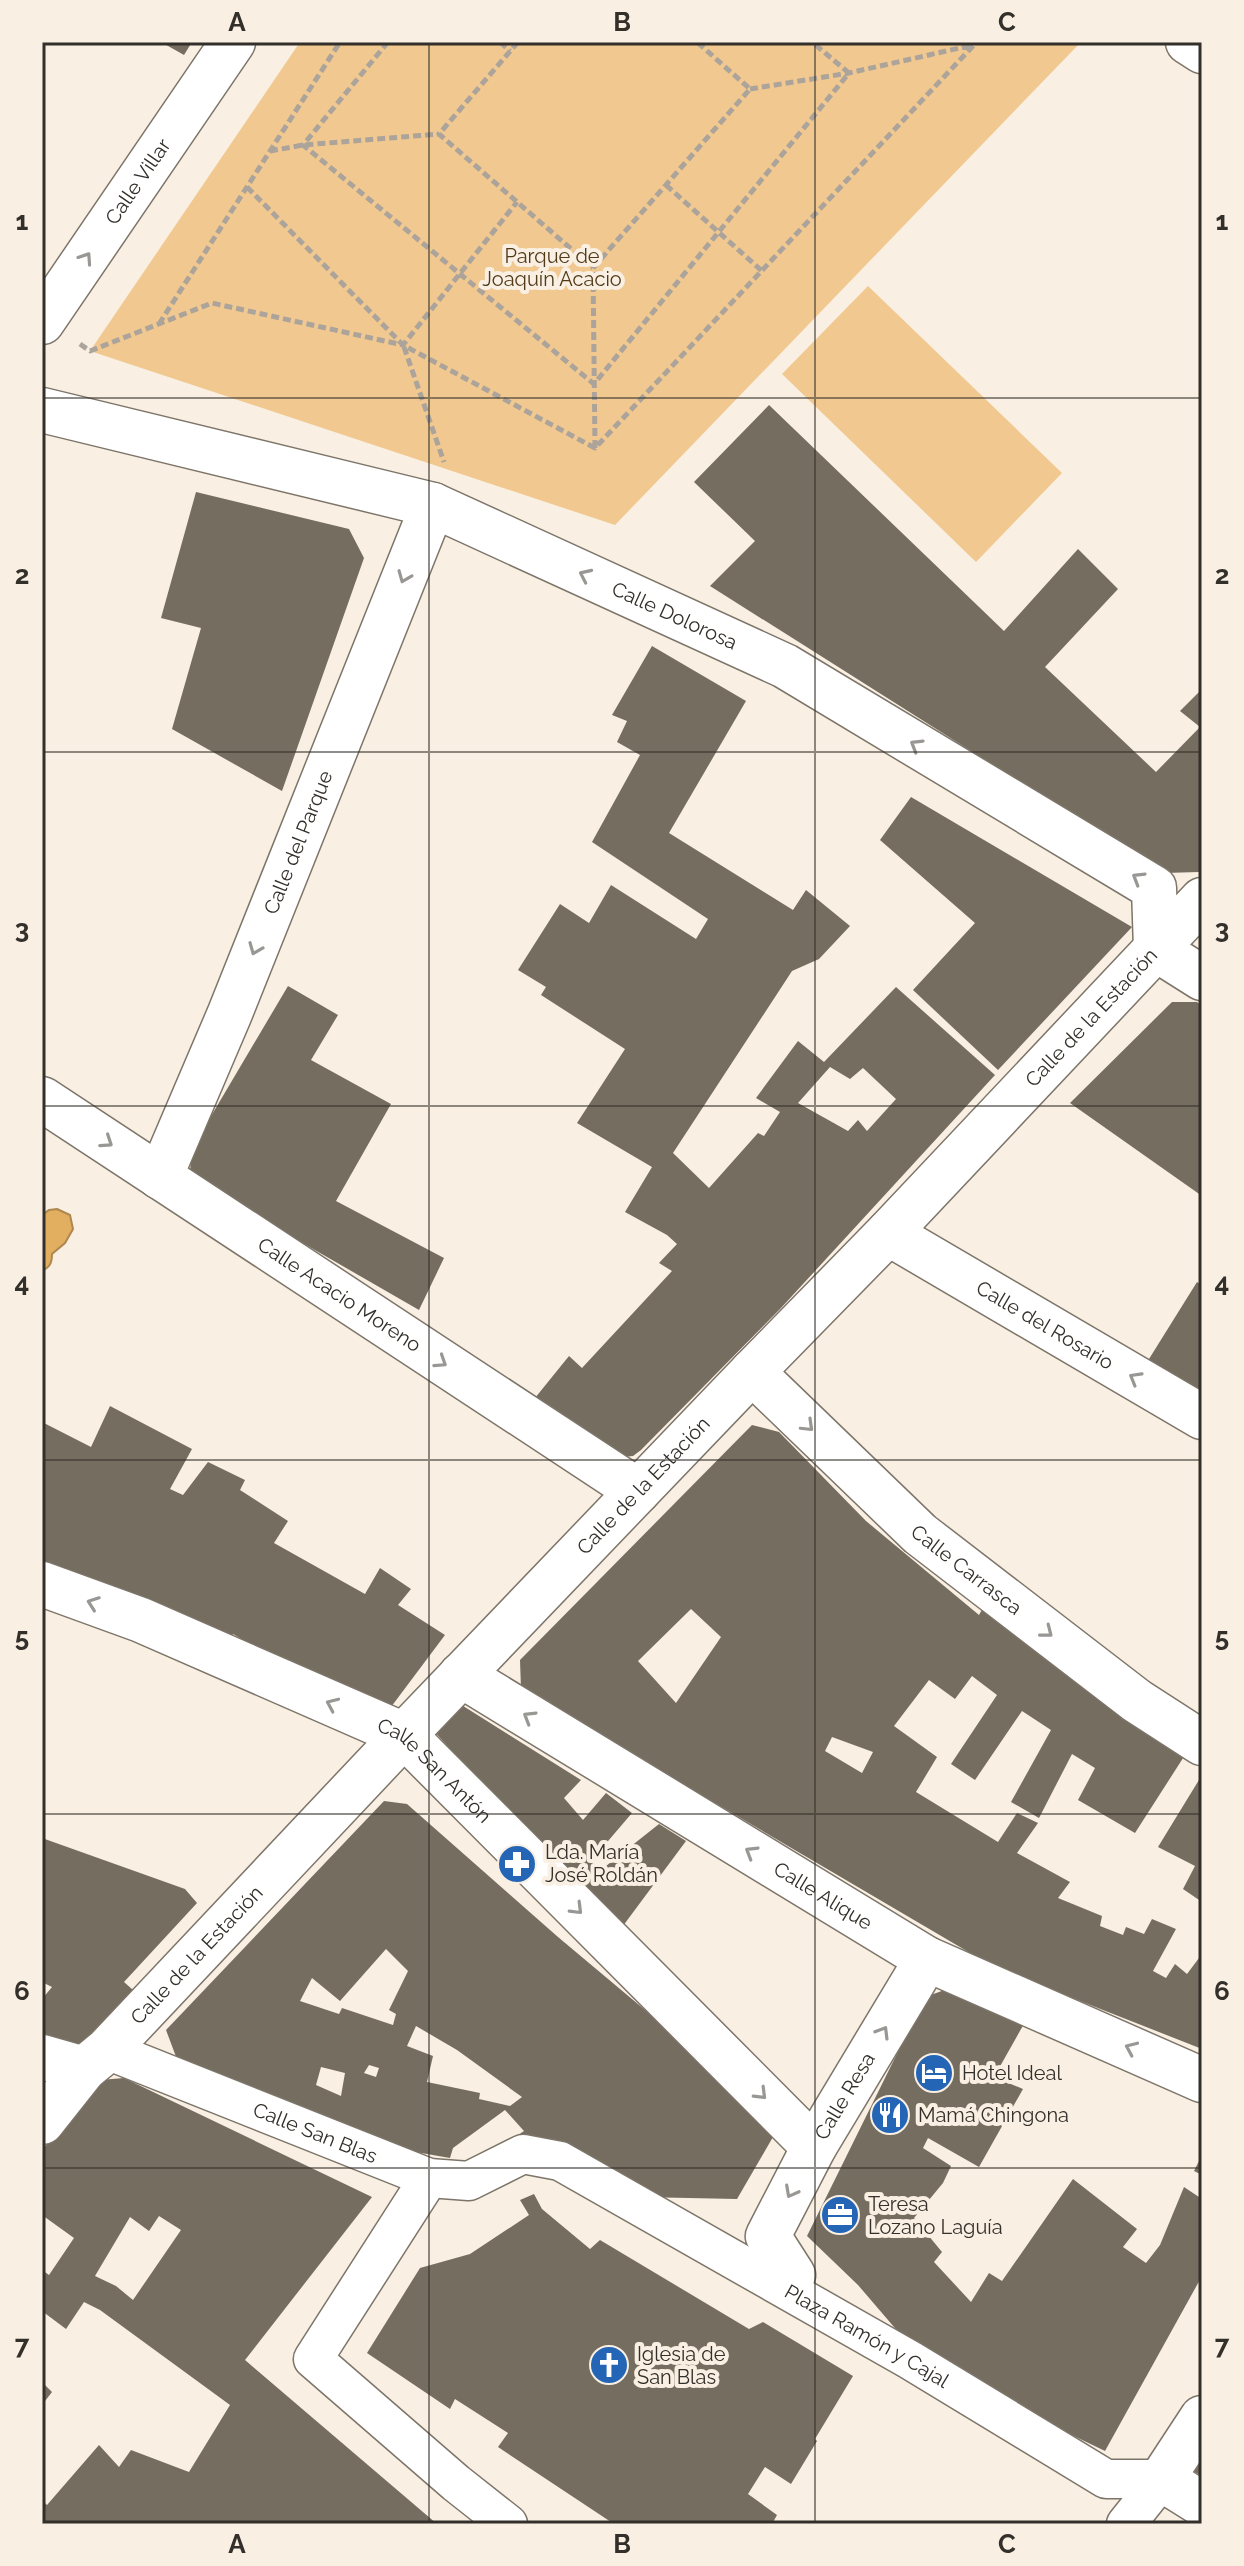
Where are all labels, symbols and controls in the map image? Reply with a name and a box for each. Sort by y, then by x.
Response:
text: A [228,7,246,37]
text: B [613,7,631,37]
text: C [998,7,1016,37]
street label: Calle Villar [100,134,175,229]
text: 1 [16,206,29,236]
text: 1 [1216,206,1229,236]
park label: Parque de Joaquín Acacio [482,244,622,291]
one-way arrow [76,252,91,266]
text: 2 [15,560,29,590]
text: 2 [1215,560,1229,590]
one-way arrow [397,569,413,583]
one-way arrow [579,569,593,585]
street label: Calle Dolorosa [608,576,741,655]
one-way arrow [910,739,925,754]
street label: Calle del Parque [259,767,338,918]
one-way arrow [1132,873,1147,888]
text: 3 [15,914,29,944]
text: 3 [1215,914,1229,944]
one-way arrow [249,941,265,955]
street label: Calle de la Estación [1020,943,1162,1092]
one-way arrow [98,1132,113,1147]
street label: Calle Acacio Moreno [253,1232,426,1357]
text: 4 [15,1268,29,1298]
text: 4 [1215,1268,1229,1298]
street label: Calle del Rosario [972,1275,1118,1375]
one-way arrow [432,1352,447,1367]
one-way arrow [1129,1372,1144,1387]
street label: Calle de la Estación [572,1412,715,1559]
one-way arrow [799,1416,813,1431]
street label: Calle Carrasca [906,1520,1027,1620]
one-way arrow [87,1596,101,1612]
text: 5 [15,1622,29,1652]
one-way arrow [1038,1622,1053,1636]
text: 5 [1215,1622,1229,1652]
one-way arrow [326,1697,340,1713]
one-way arrow [523,1711,538,1727]
street label: Calle San Antón [374,1713,496,1828]
place label: Lda. María José Roldán [545,1840,658,1887]
pharmacy icon: Lda. María José Roldán [496,1843,538,1885]
one-way arrow [745,1847,760,1862]
street label: Calle Alique [769,1856,877,1935]
street label: Calle de la Estación [126,1881,268,2029]
one-way arrow [568,1900,582,1914]
text: 6 [14,1976,30,2006]
text: 6 [1214,1976,1230,2006]
one-way arrow [873,2026,889,2041]
one-way arrow [1124,2042,1139,2058]
street label: Calle Resa [809,2048,880,2144]
hotel icon: Hotel Ideal [913,2052,955,2094]
place label: Hotel Ideal [962,2061,1062,2085]
one-way arrow [751,2084,766,2099]
restaurant icon: Mamá Chingona [869,2094,911,2136]
street label: Calle San Blas [250,2097,381,2168]
place label: Mamá Chingona [918,2103,1069,2127]
one-way arrow [785,2183,800,2198]
place label: Teresa Lozano Laguía [868,2192,1003,2239]
office icon: Teresa Lozano Laguía [819,2194,861,2236]
street label: Plaza Ramón y Cajal [780,2279,954,2393]
text: 7 [15,2330,30,2360]
text: 7 [1215,2330,1230,2360]
place label: Iglesia de San Blas [637,2342,726,2389]
church icon: Iglesia de San Blas [588,2344,630,2386]
text: A [228,2529,246,2559]
text: B [613,2529,631,2559]
text: C [998,2529,1016,2559]

